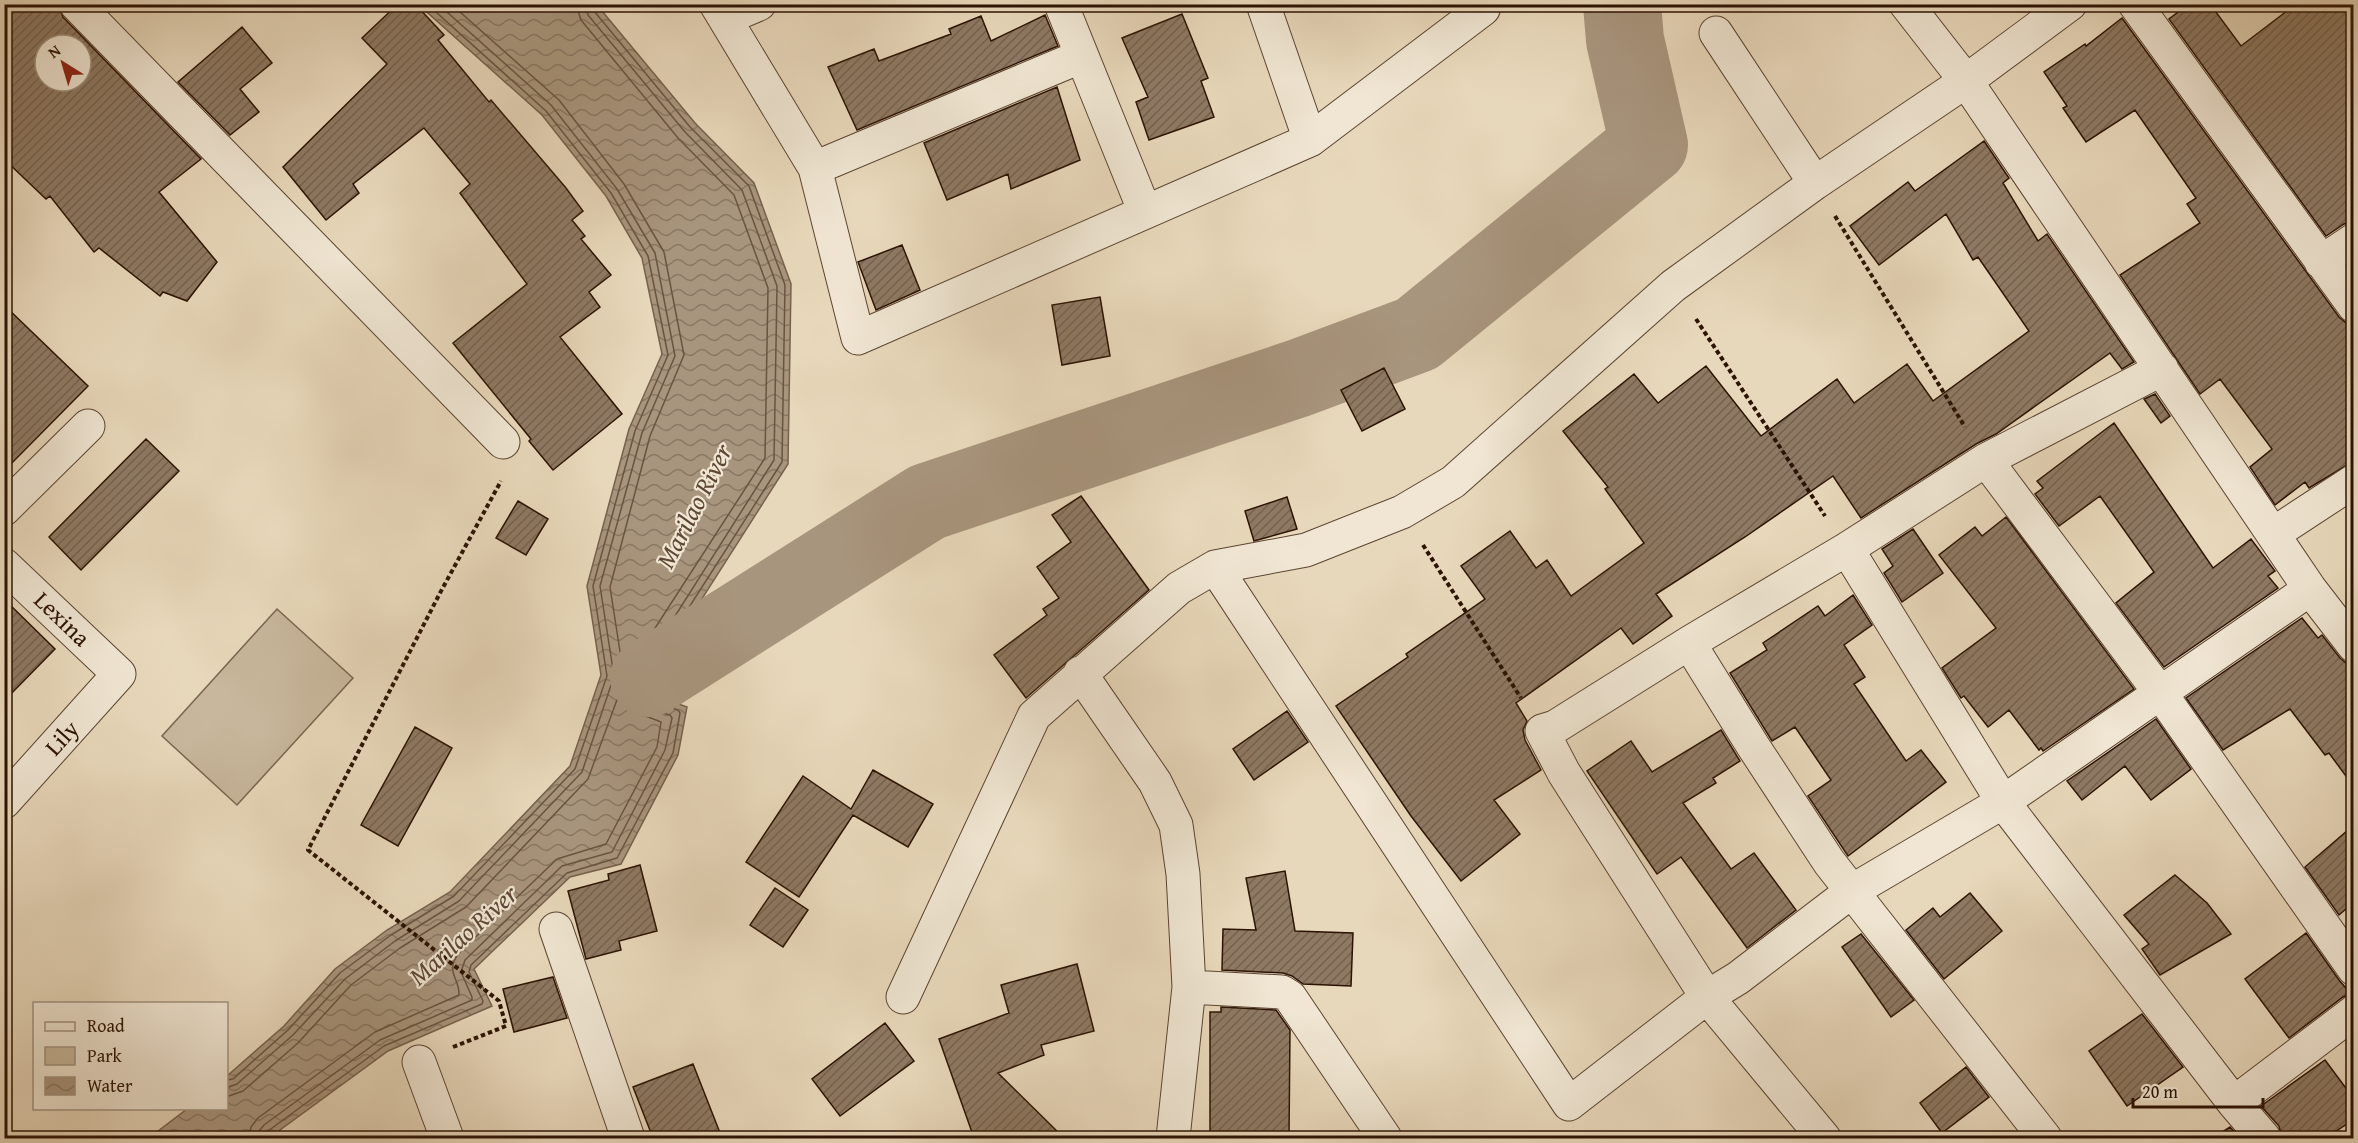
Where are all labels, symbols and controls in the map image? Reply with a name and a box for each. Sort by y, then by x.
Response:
north arrow [33,33,93,93]
text: N [42,38,66,64]
water label: Marilao River [646,436,742,575]
street label: Lexina [26,583,99,655]
street label: Lily [36,712,87,763]
water label: Marilao River [399,874,527,994]
legend [33,1002,228,1110]
text: Road [87,1012,125,1039]
text: Park [87,1042,123,1069]
scale bar [2133,1071,2264,1109]
text: Water [87,1072,133,1099]
text: 20 m [2142,1078,2178,1105]

